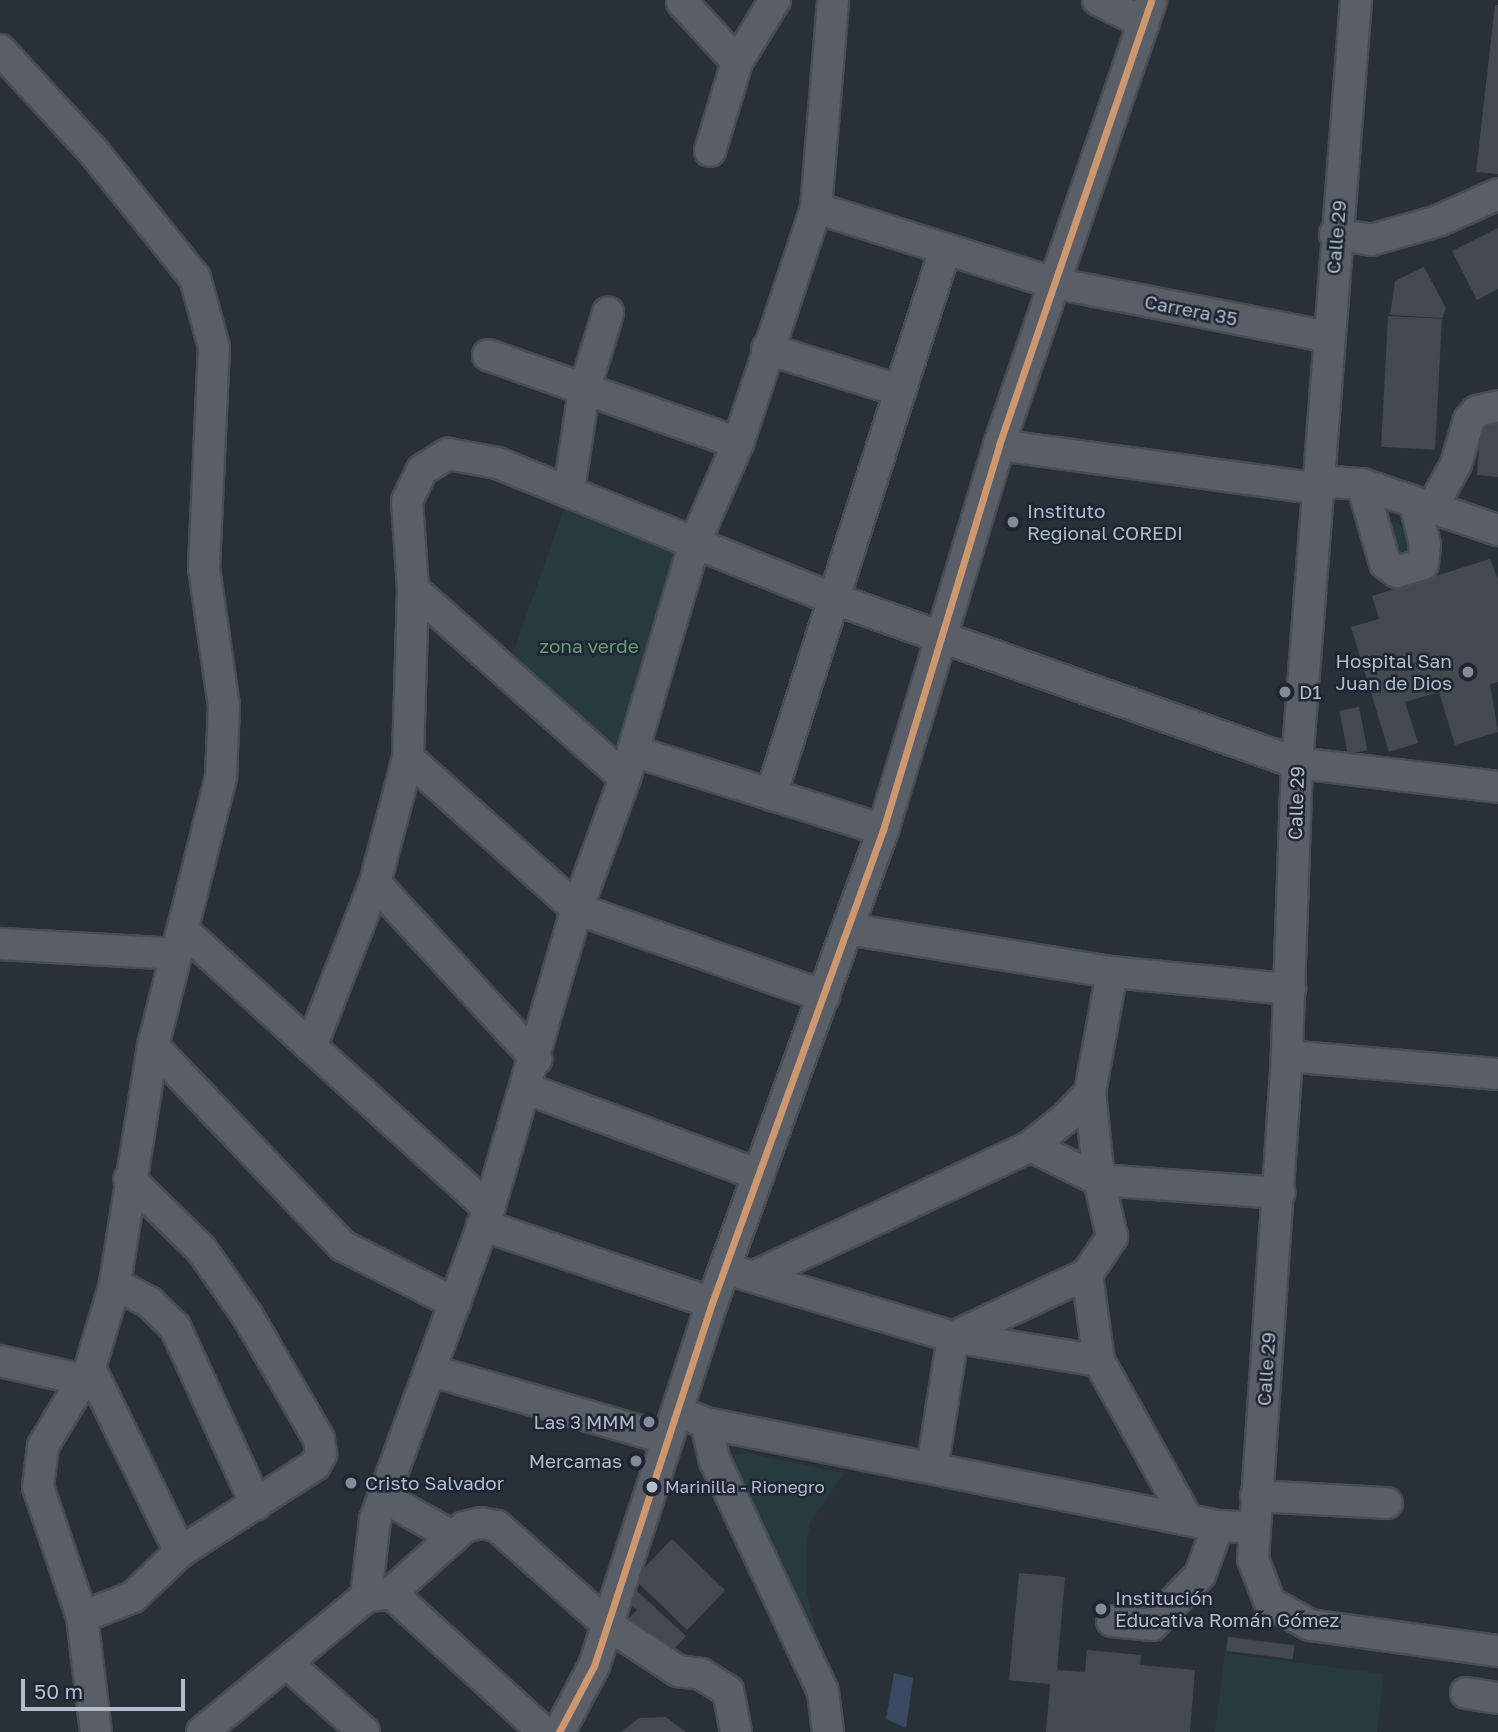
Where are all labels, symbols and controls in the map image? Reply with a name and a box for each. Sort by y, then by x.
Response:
street label: Calle 29 [1321,199,1351,275]
street label: Carrera 35 [1143,290,1239,330]
place label: Instituto Regional COREDI [1027,500,1183,544]
marker: Instituto Regional COREDI [1005,514,1021,530]
park label: zona verde [539,635,639,657]
place label: Hospital San Juan de Dios [1335,650,1452,694]
marker: Hospital San Juan de Dios [1458,662,1478,682]
place label: D1 [1299,681,1322,703]
marker: D1 [1277,684,1293,700]
street label: Calle 29 [1283,766,1309,840]
street label: Calle 29 [1252,1331,1280,1407]
place label: Las 3 MMM [534,1411,635,1433]
marker: Las 3 MMM [641,1414,657,1430]
place label: Mercamas [529,1450,622,1472]
marker: Mercamas [628,1453,644,1469]
place label: Cristo Salvador [365,1472,504,1494]
marker: Cristo Salvador [343,1475,359,1491]
place label: Marinilla - Rionegro [665,1477,825,1497]
marker: Marinilla - Rionegro [645,1480,659,1494]
place label: Institución Educativa Román Gómez [1115,1587,1339,1631]
marker: Institución Educativa Román Gómez [1093,1601,1109,1617]
scale bar [24,1666,189,1710]
text: 50 m [34,1678,83,1704]

